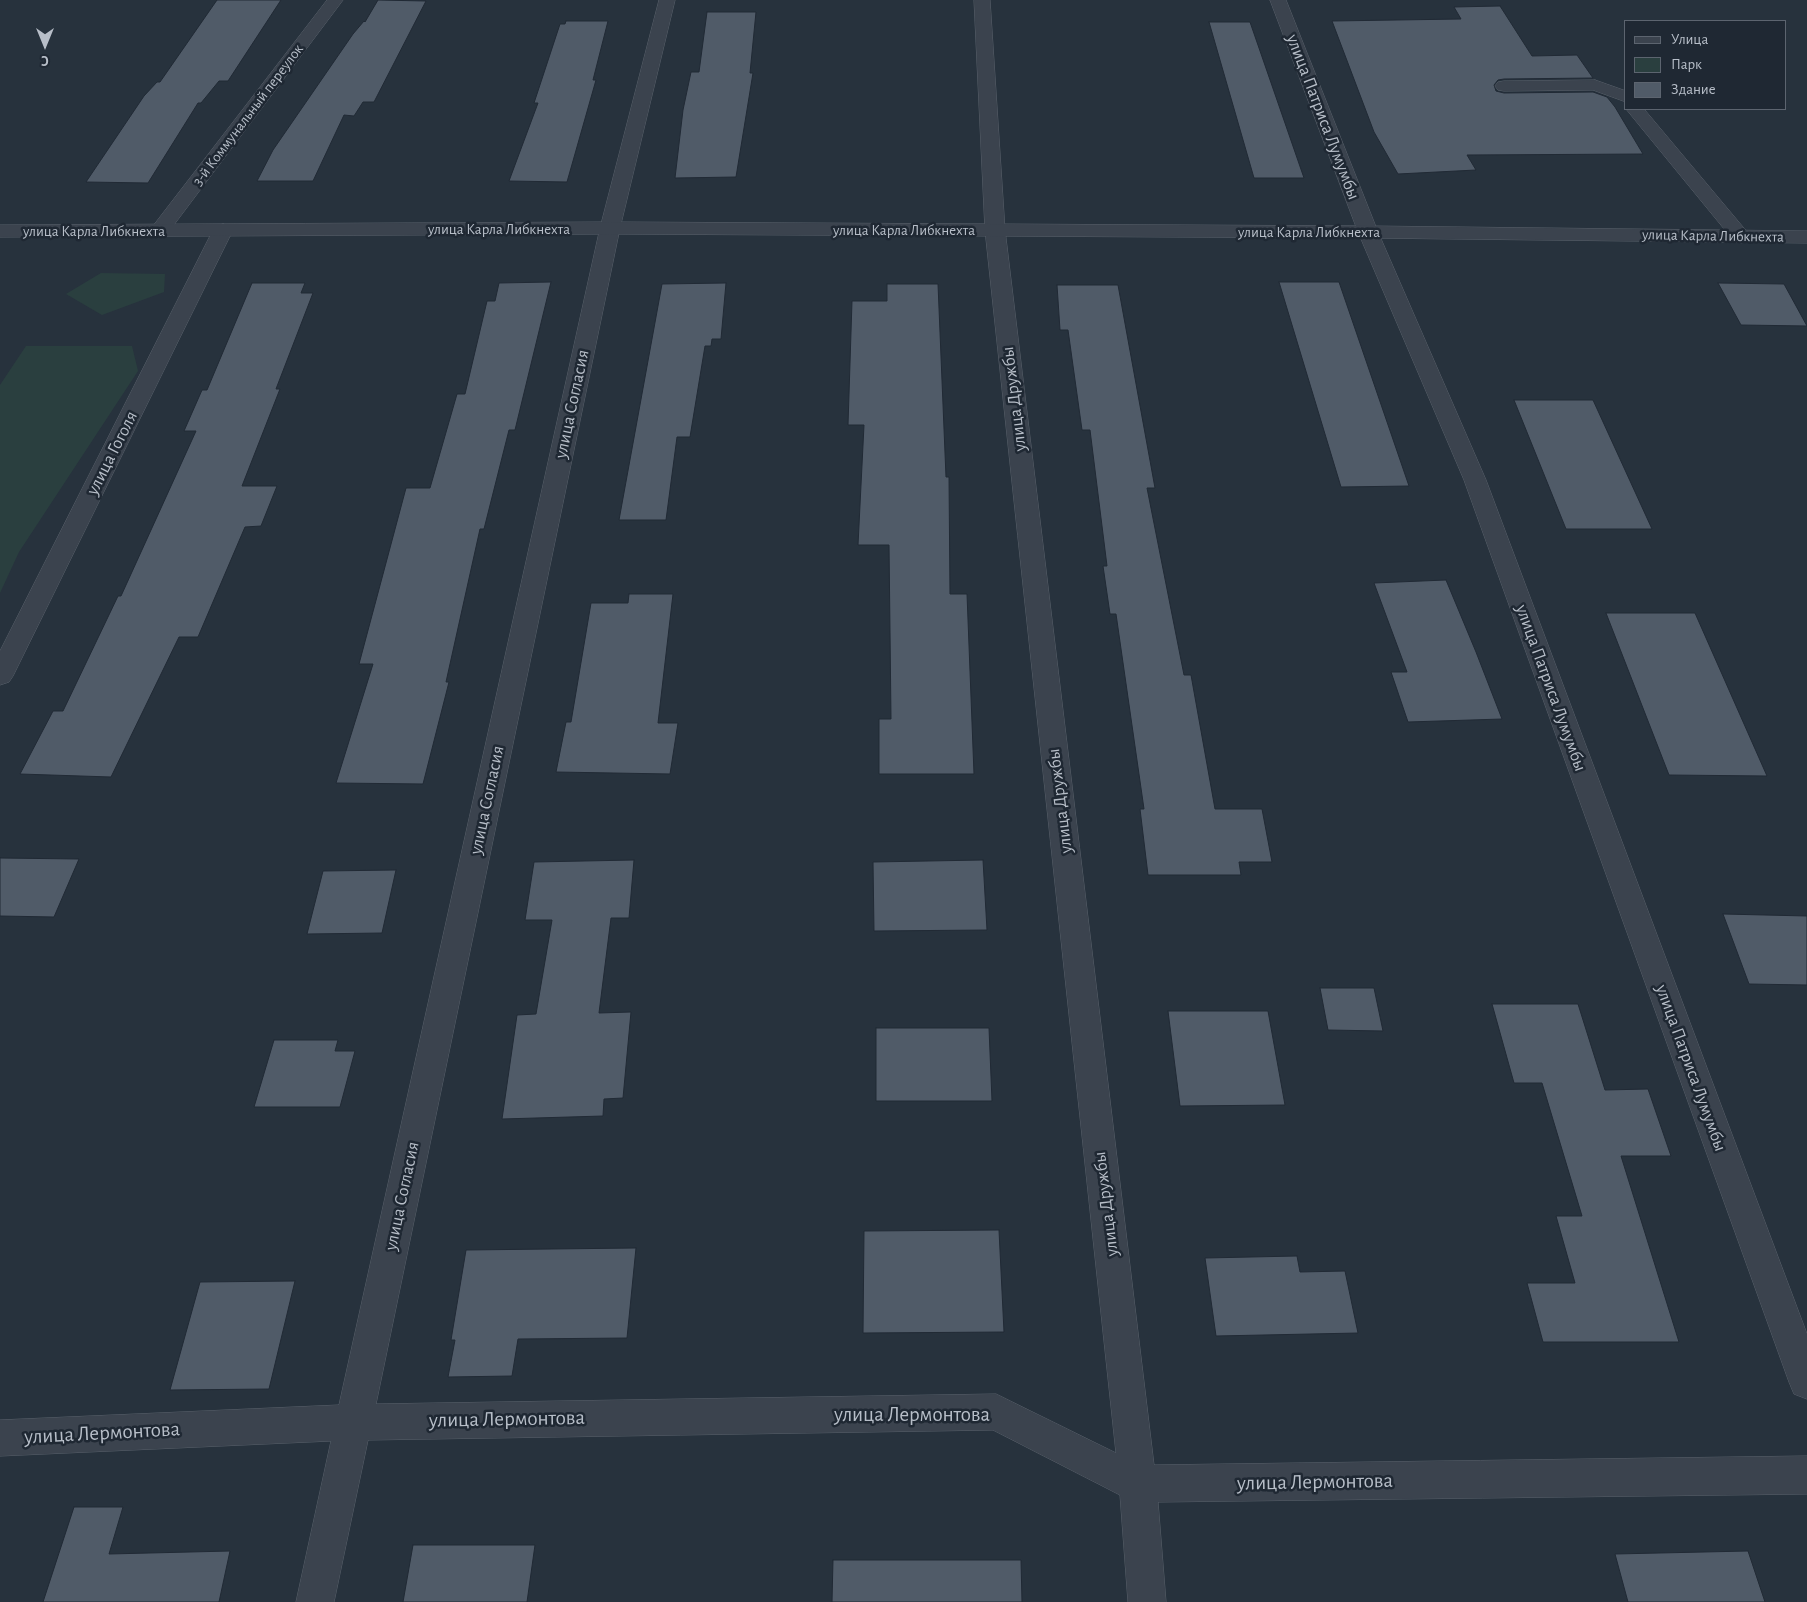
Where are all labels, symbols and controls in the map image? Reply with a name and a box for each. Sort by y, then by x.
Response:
north arrow [20,20,70,70]
legend [1624,20,1787,110]
street label: улица Патриса Лумумбы [1281,31,1365,203]
text: Улица [1671,32,1708,47]
street label: 3-й Коммунальный переулок [189,41,307,189]
text: С [41,53,49,67]
text: Парк [1671,57,1702,72]
text: Здание [1671,82,1716,97]
street label: улица Карла Либкнехта [428,220,570,238]
street label: улица Карла Либкнехта [833,221,975,239]
street label: улица Карла Либкнехта [23,222,165,240]
street label: улица Карла Либкнехта [1238,223,1380,241]
street label: улица Карла Либкнехта [1642,226,1784,246]
street label: улица Дружбы [997,345,1031,453]
street label: улица Согласия [550,348,594,460]
street label: улица Гоголя [82,407,142,499]
street label: улица Патриса Лумумбы [1511,602,1591,774]
street label: улица Согласия [465,744,509,856]
street label: улица Дружбы [1043,747,1077,855]
street label: улица Патриса Лумумбы [1651,982,1731,1154]
street label: улица Согласия [380,1140,424,1252]
street label: улица Дружбы [1089,1150,1123,1258]
street label: улица Лермонтова [834,1402,990,1428]
street label: улица Лермонтова [429,1405,585,1433]
street label: улица Лермонтова [23,1416,181,1450]
street label: улица Лермонтова [1237,1468,1393,1496]

